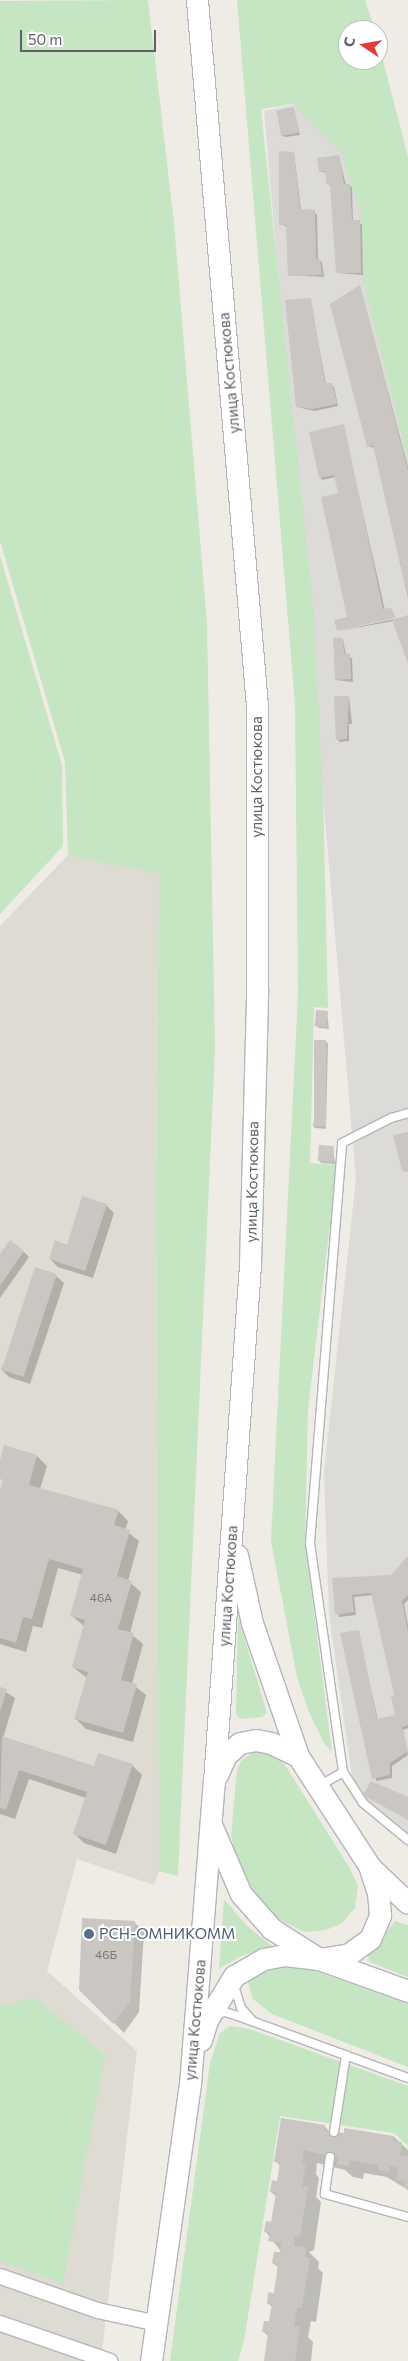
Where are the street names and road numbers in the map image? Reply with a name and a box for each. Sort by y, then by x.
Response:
street label: улица Костюкова [215,312,243,434]
street label: улица Костюкова [248,716,266,838]
street label: улица Костюкова [242,1121,262,1243]
street label: улица Костюкова [215,1525,241,1647]
street label: улица Костюкова [181,1959,209,2081]

